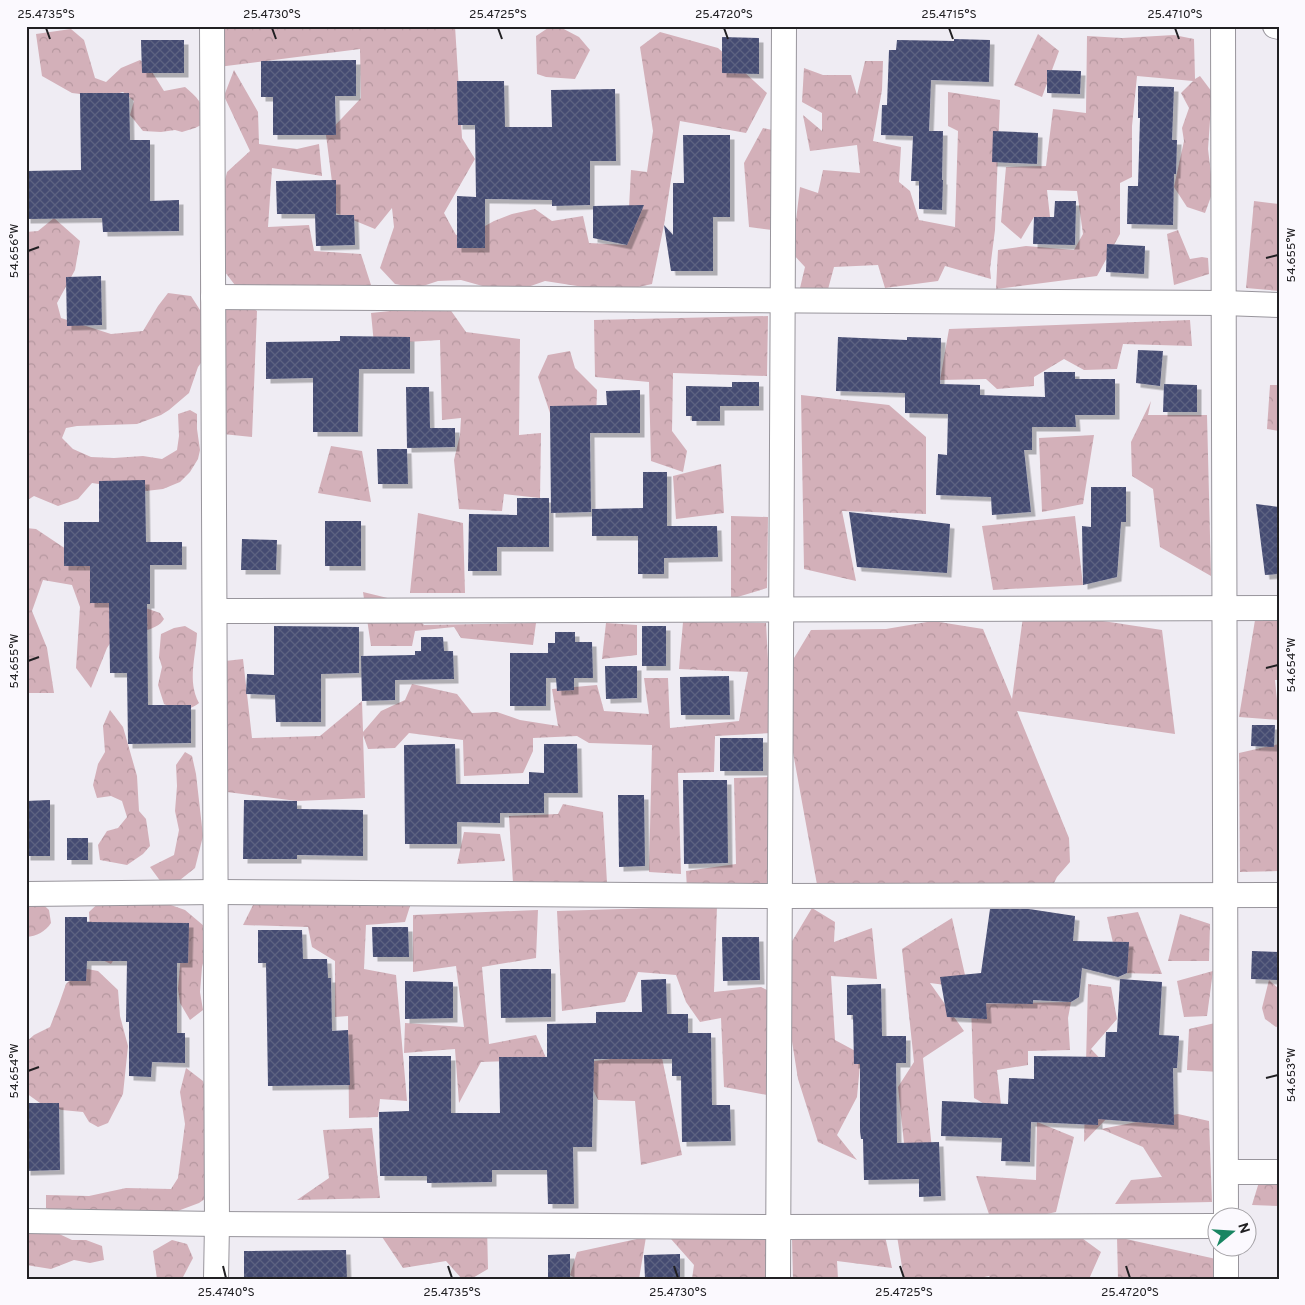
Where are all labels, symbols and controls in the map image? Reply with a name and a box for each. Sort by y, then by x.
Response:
text: 25.4735°S [17,7,75,23]
text: 25.4730°S [243,7,301,23]
text: 25.4725°S [469,7,527,23]
text: 25.4720°S [695,7,753,23]
text: 25.4715°S [921,7,977,23]
text: 25.4710°S [1147,7,1203,23]
text: 54.656°W [7,224,23,278]
text: 54.655°W [1284,228,1300,282]
text: 54.655°W [7,634,23,688]
text: 54.654°W [1284,637,1300,693]
text: 54.654°W [7,1043,23,1099]
text: 54.653°W [1284,1048,1300,1102]
north arrow [1208,1208,1258,1258]
text: N [1233,1221,1253,1236]
text: 25.4740°S [197,1285,255,1301]
text: 25.4735°S [423,1285,481,1301]
text: 25.4730°S [649,1285,707,1301]
text: 25.4725°S [875,1285,933,1301]
text: 25.4720°S [1101,1285,1159,1301]

